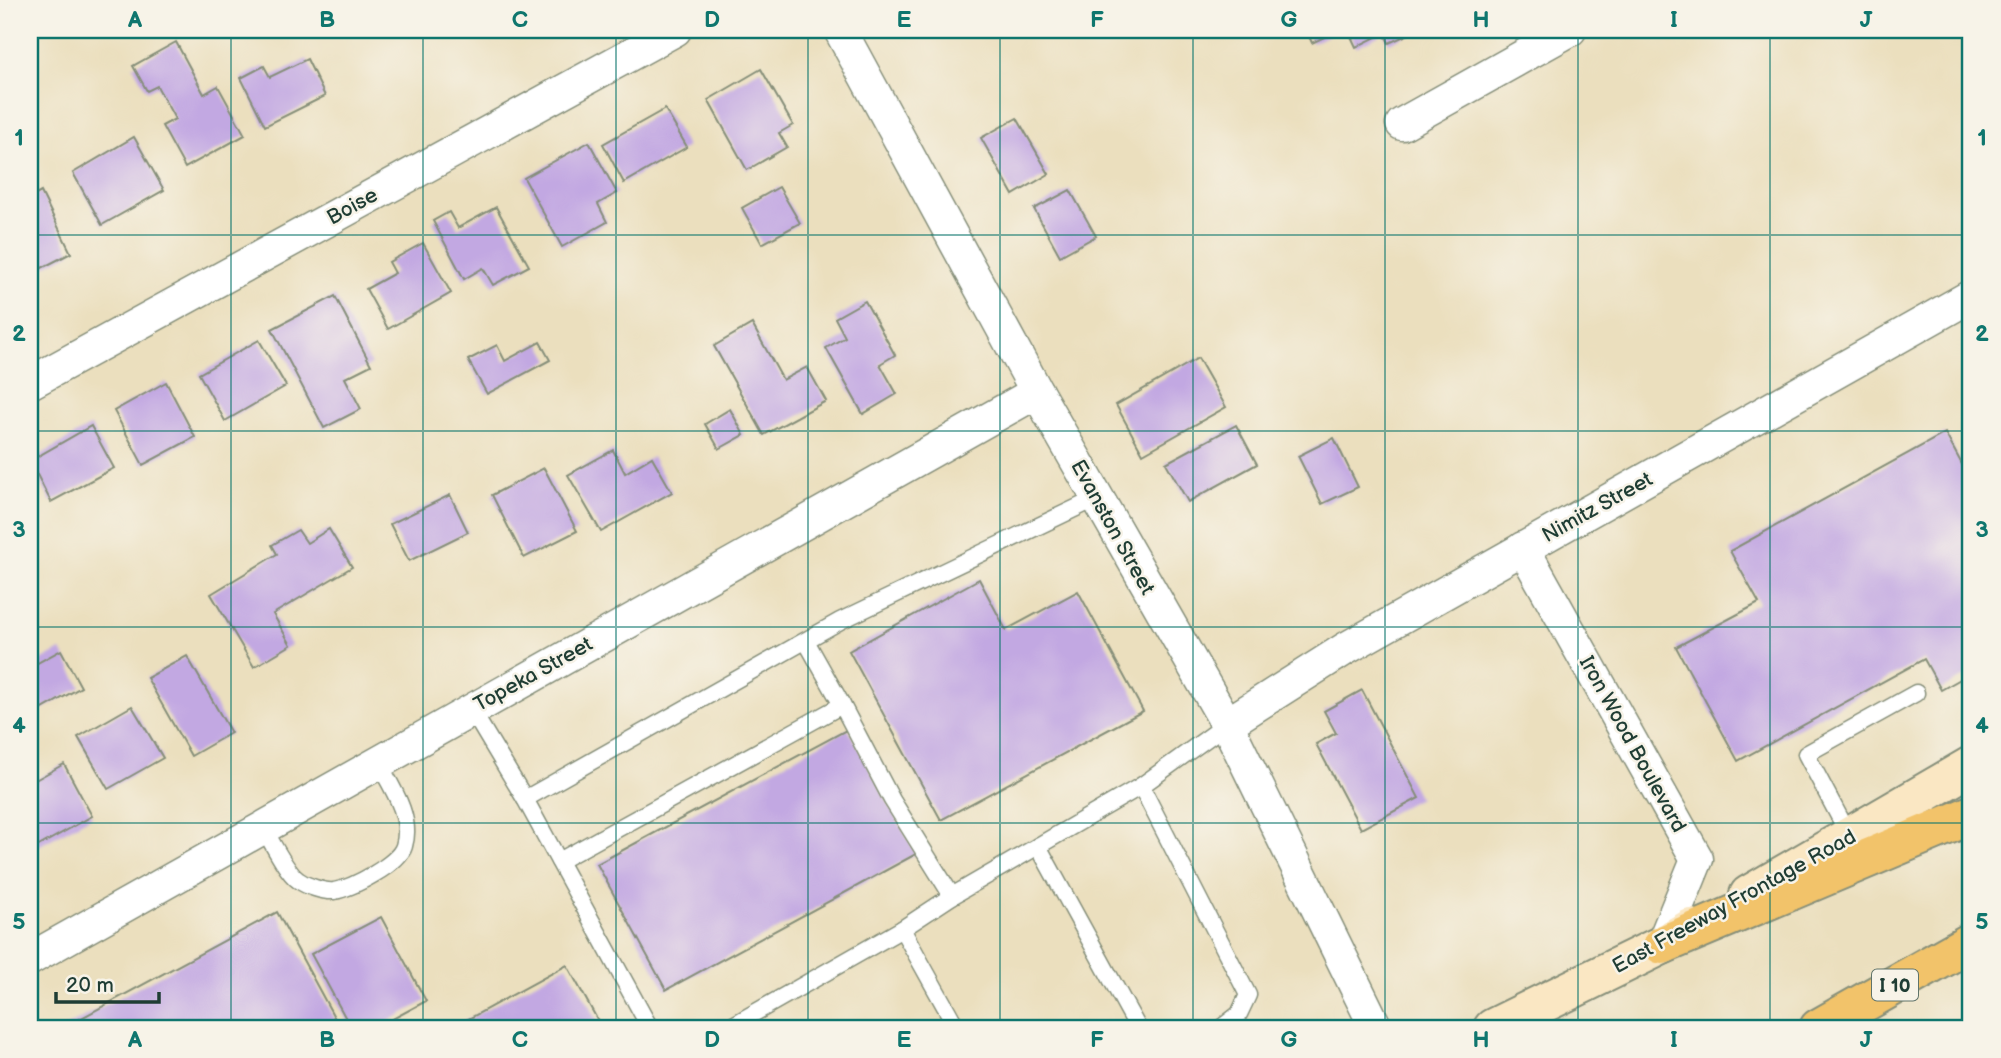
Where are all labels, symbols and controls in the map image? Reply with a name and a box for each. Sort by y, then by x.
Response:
text: A [127,6,143,34]
text: B [319,6,335,34]
text: C [512,6,528,34]
text: D [704,6,720,34]
text: E [897,6,912,34]
text: F [1090,6,1104,34]
text: G [1281,6,1298,34]
text: H [1472,6,1490,34]
text: I [1670,6,1678,34]
text: J [1860,6,1873,34]
text: 1 [14,124,24,152]
text: 1 [1977,124,1987,152]
street label: Boise [323,182,382,230]
text: 2 [12,320,26,348]
text: 2 [1975,320,1989,348]
street label: Evanston Street [1065,455,1160,600]
street label: Nimitz Street [1538,467,1657,548]
text: 3 [12,516,26,544]
text: 3 [1975,516,1989,544]
street label: Topeka Street [470,631,597,717]
street label: Iron Wood Boulevard [1574,652,1691,837]
text: 4 [12,712,26,740]
text: 4 [1975,712,1989,740]
street label: East Freeway Frontage Road [1608,824,1860,979]
text: 5 [12,908,26,936]
text: 5 [1975,908,1989,936]
scale bar [56,960,159,1004]
road number: I 10 [1872,970,1918,1001]
text: 20 m [66,973,114,998]
text: A [127,1026,143,1054]
text: B [319,1026,335,1054]
text: C [512,1026,528,1054]
text: D [704,1026,720,1054]
text: E [897,1026,912,1054]
text: F [1090,1026,1104,1054]
text: G [1281,1026,1298,1054]
text: H [1472,1026,1490,1054]
text: I [1670,1026,1678,1054]
text: J [1860,1026,1873,1054]

